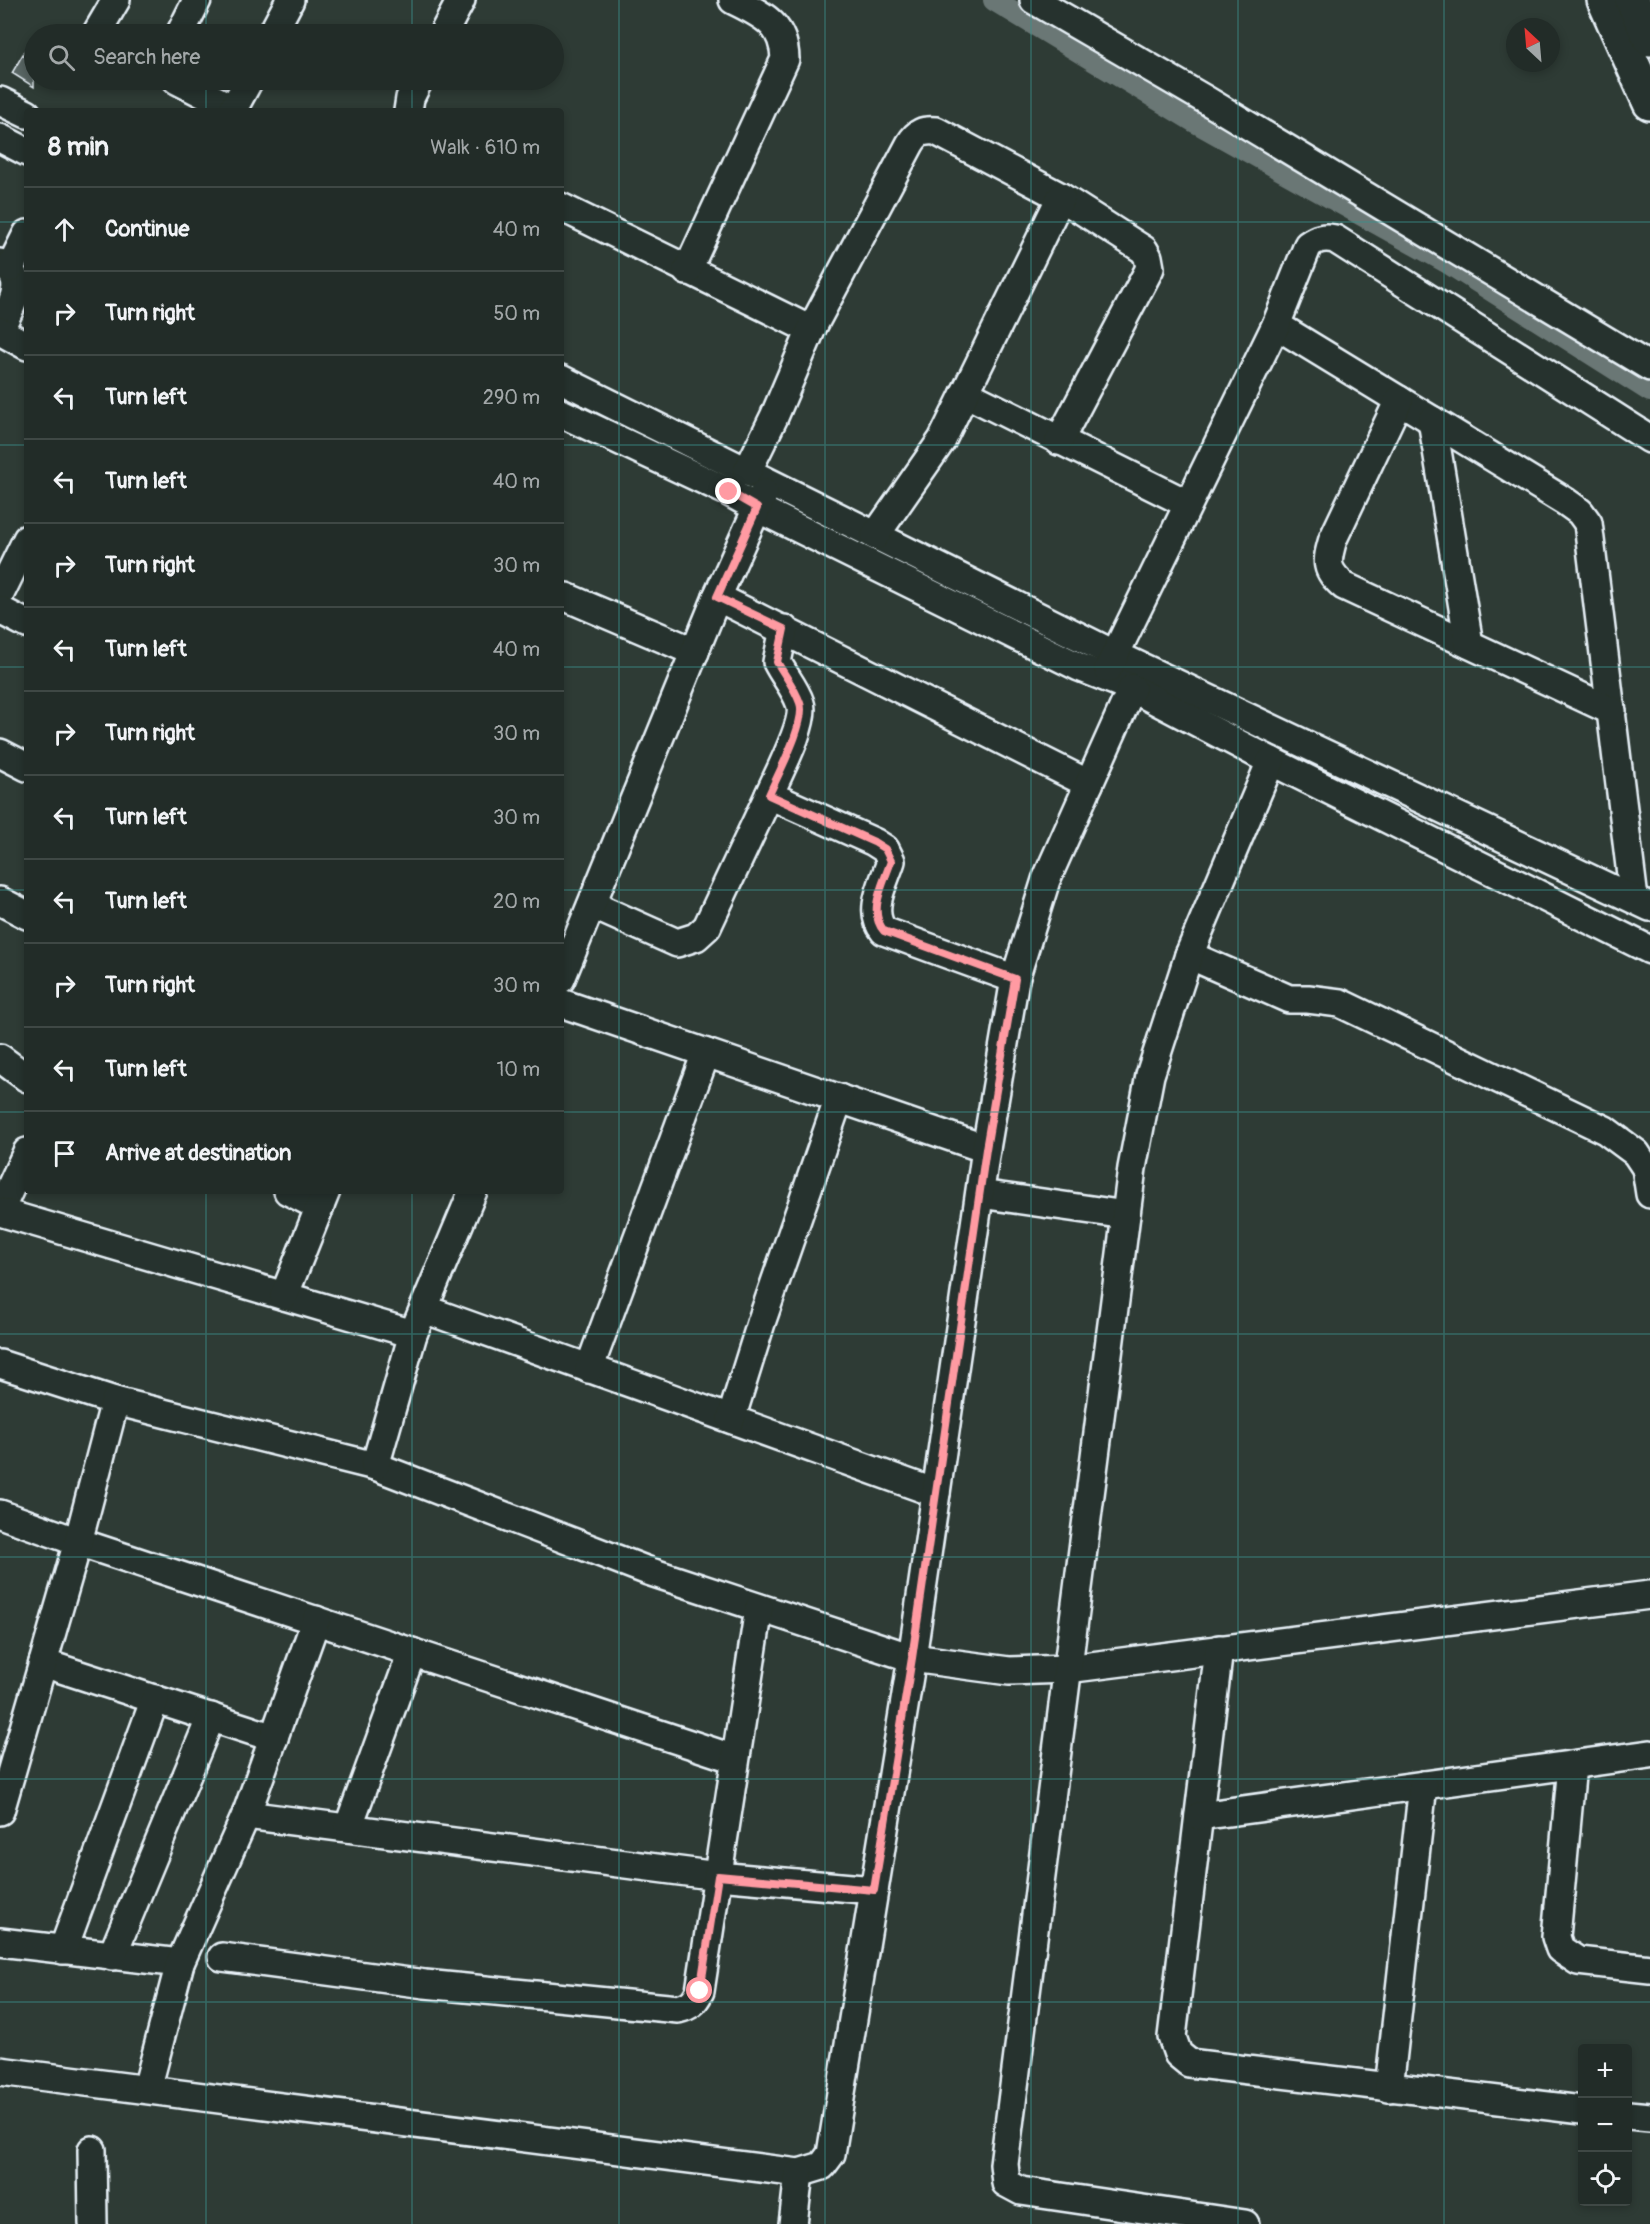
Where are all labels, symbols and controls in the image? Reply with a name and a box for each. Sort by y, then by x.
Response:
north arrow [1506,18,1560,72]
search box [24,24,564,90]
icon: search [45,41,78,74]
text: Search here [93,43,200,71]
text: 8 min [48,131,109,163]
text: Walk · 610 m [430,135,540,160]
icon: ahead [48,213,81,246]
text: Continue [105,215,189,243]
text: 40 m [493,217,540,242]
icon: right [48,297,81,330]
text: Turn right [105,299,195,327]
text: 50 m [493,301,540,326]
icon: left [48,381,81,414]
text: Turn left [105,383,187,411]
text: 290 m [483,385,540,410]
icon: left [48,465,81,498]
text: Turn left [105,467,187,495]
text: 40 m [493,469,540,494]
route end [715,478,741,504]
icon: right [48,549,81,582]
text: Turn right [105,551,195,579]
text: 30 m [493,553,540,578]
icon: left [48,633,81,666]
text: Turn left [105,635,187,663]
text: 40 m [493,637,540,662]
icon: right [48,717,81,750]
text: Turn right [105,719,195,747]
text: 30 m [493,721,540,746]
icon: left [48,801,81,834]
text: Turn left [105,803,187,831]
text: 30 m [493,805,540,830]
icon: left [48,885,81,918]
text: Turn left [105,887,187,915]
text: 20 m [493,889,540,914]
icon: right [48,969,81,1002]
text: Turn right [105,971,195,999]
text: 30 m [493,973,540,998]
icon: left [48,1053,81,1086]
text: Turn left [105,1055,187,1083]
text: 10 m [496,1057,540,1082]
icon: arrive [48,1137,81,1170]
text: Arrive at destination [105,1139,291,1167]
route start [686,1977,712,2003]
map controls [1578,2044,1632,2206]
button: + [1578,2044,1632,2098]
button: − [1578,2098,1632,2152]
button: locate [1578,2152,1632,2206]

